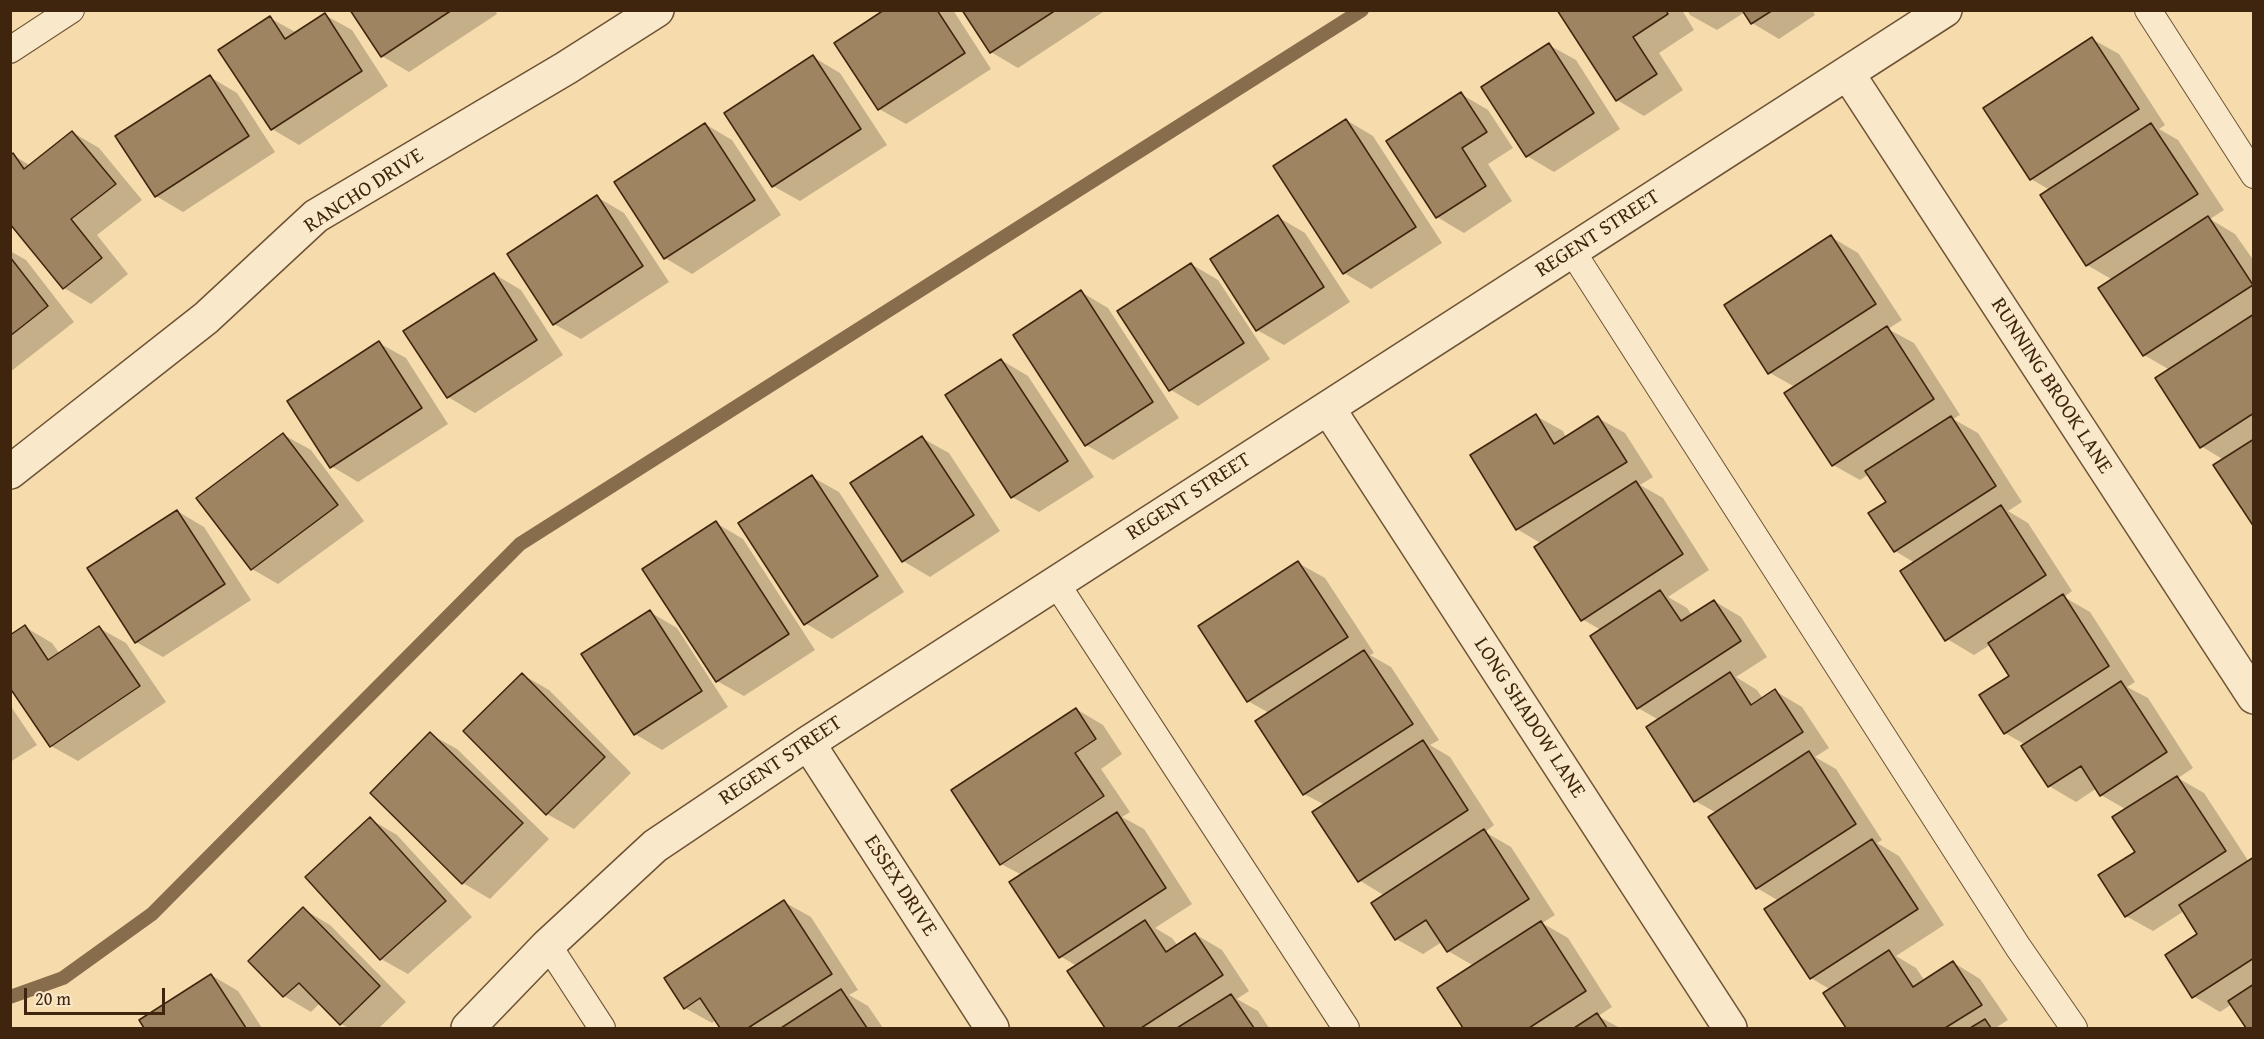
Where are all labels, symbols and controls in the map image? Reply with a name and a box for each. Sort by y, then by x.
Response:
street label: RANCHO DRIVE [300,143,428,239]
street label: REGENT STREET [1531,184,1665,284]
street label: RUNNING BROOK LANE [1985,293,2117,479]
street label: REGENT STREET [1122,447,1256,547]
street label: LONG SHADOW LANE [1468,633,1590,803]
street label: REGENT STREET [715,711,847,811]
street label: ESSEX DRIVE [858,831,942,941]
scale bar [27,976,168,1014]
text: 20 m [35,985,71,1012]

